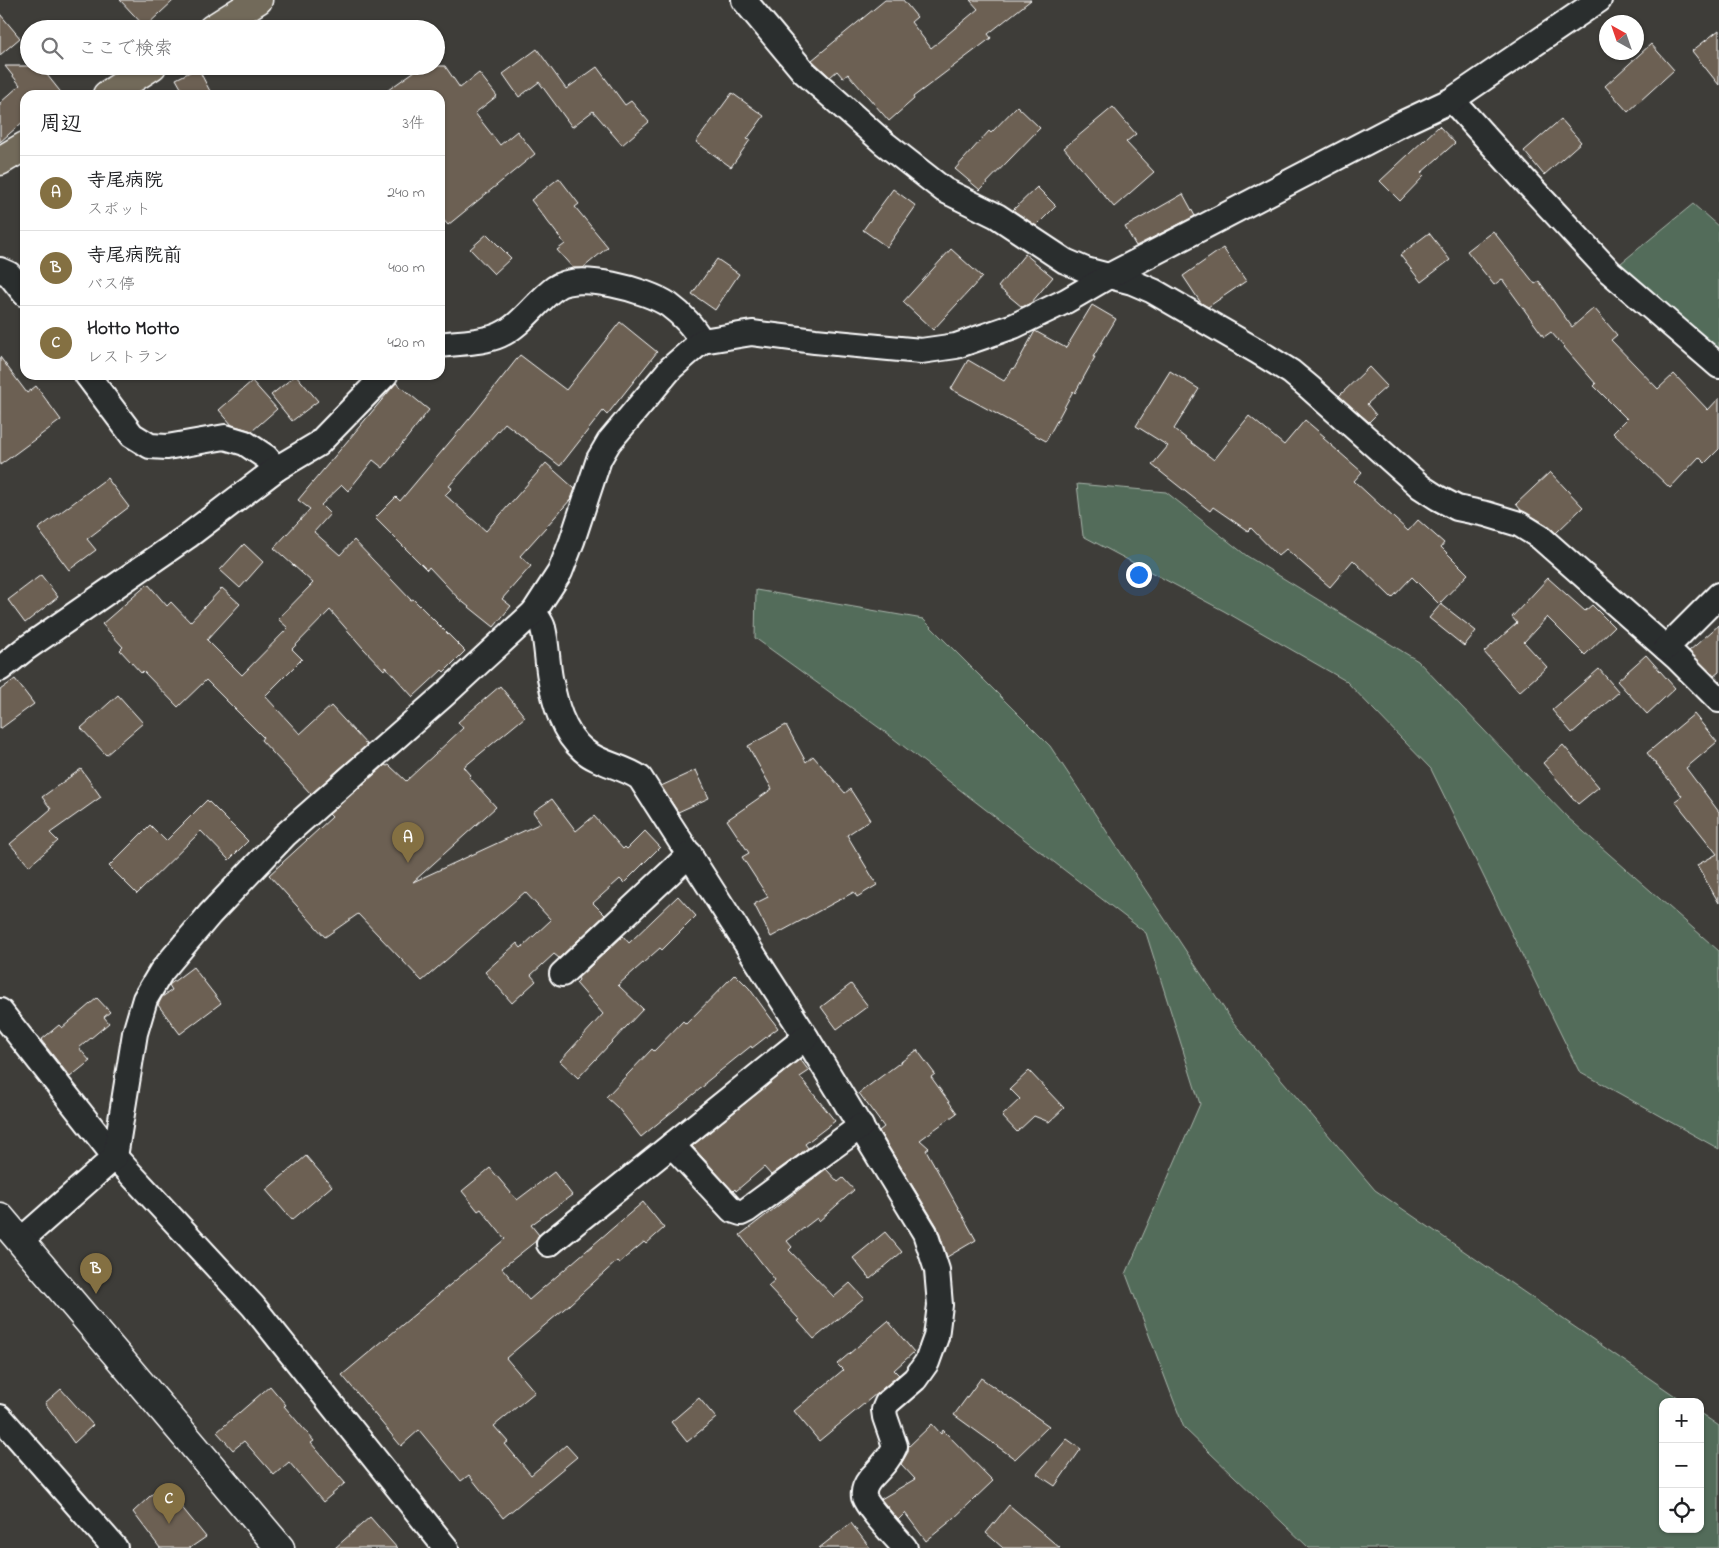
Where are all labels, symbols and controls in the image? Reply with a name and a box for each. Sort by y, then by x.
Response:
north arrow [1599,15,1644,60]
search box [20,20,445,75]
icon: search [38,34,66,62]
text: ここで検索 [78,36,173,63]
text: 周辺 [40,110,82,140]
text: 3件 [402,112,425,136]
text: 寺尾病院 [87,168,163,195]
text: A [51,181,61,205]
text: 240 m [387,181,425,205]
text: スポット [87,198,151,222]
text: 寺尾病院前 [87,243,182,270]
text: B [51,256,61,280]
text: 400 m [388,256,425,280]
text: バス停 [87,273,135,297]
text: Hotto Motto [87,316,179,343]
text: C [52,331,60,355]
text: 420 m [387,331,425,355]
text: レストラン [87,346,168,370]
your location [1126,562,1152,588]
pin: A [392,822,424,863]
pin: B [80,1253,112,1294]
map controls [1659,1398,1704,1533]
button: + [1659,1398,1704,1443]
button: − [1659,1443,1704,1488]
pin: C [153,1483,185,1524]
button: locate [1659,1488,1704,1533]

